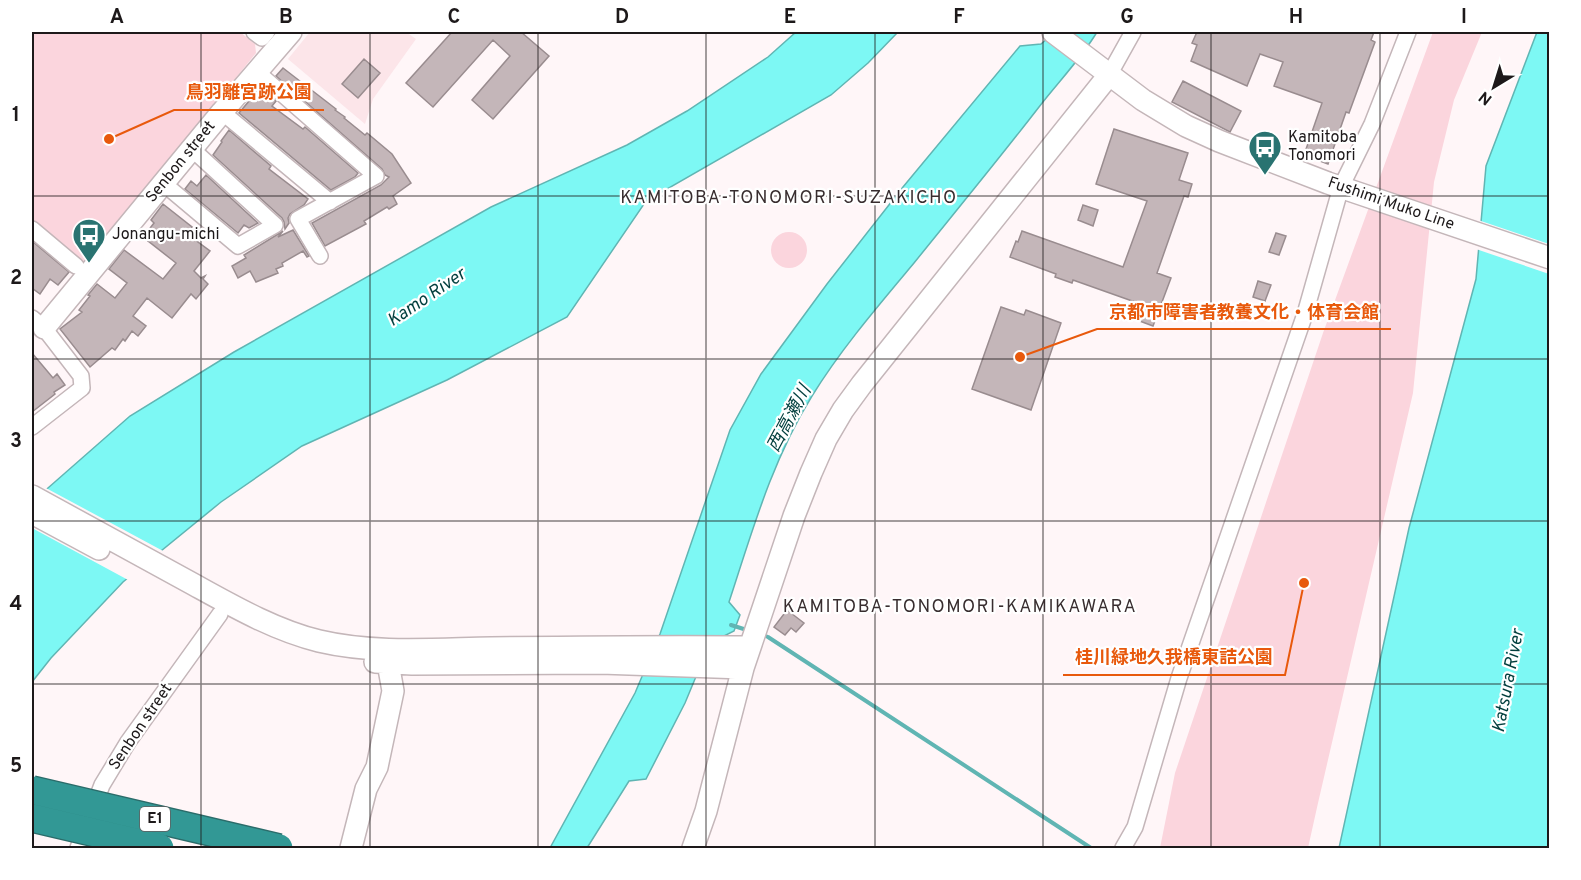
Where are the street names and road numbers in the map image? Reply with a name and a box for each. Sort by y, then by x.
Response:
street label: Senbon street [142,117,220,207]
street label: Fushimi Muko Line [1325,173,1457,235]
street label: Senbon street [105,680,177,774]
road number: E1 [140,807,170,831]

